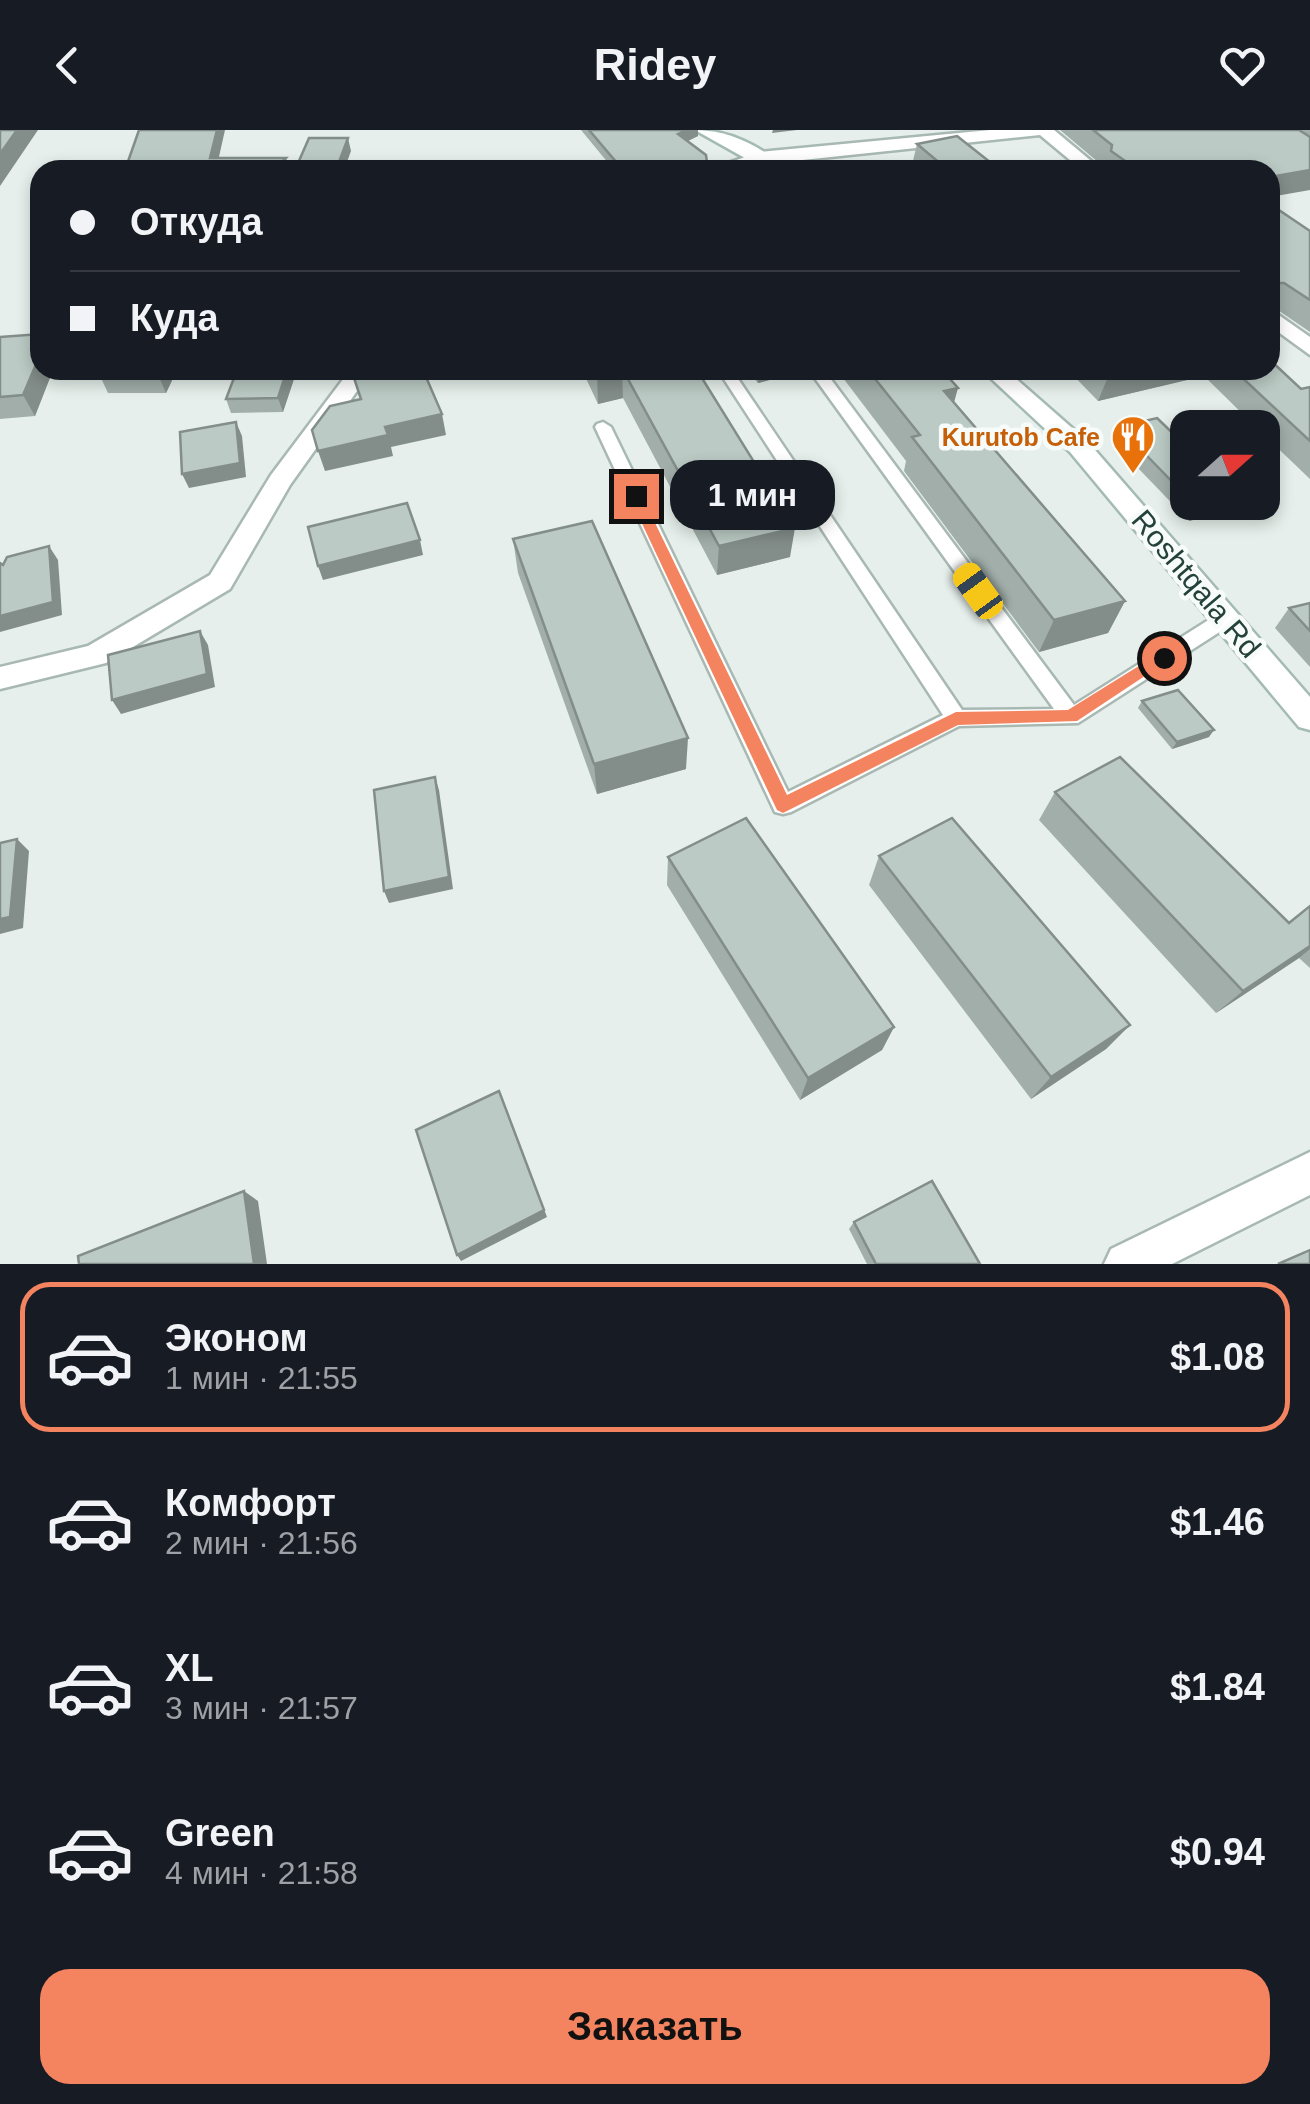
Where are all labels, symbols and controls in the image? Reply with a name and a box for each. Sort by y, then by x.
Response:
icon: back [40,38,95,93]
icon: heart [1215,38,1270,93]
text: Ridey [594,39,716,90]
text: Откуда [130,201,263,243]
text: Куда [130,297,219,339]
north arrow [1170,410,1280,520]
map controls [1170,410,1280,520]
restaurant icon: Kurutob Cafe [1110,414,1156,475]
place label: Kurutob Cafe [942,423,1100,451]
callout: 1 мин [671,461,836,531]
route end [614,474,659,519]
text: 1 мин [708,477,797,513]
street label: Roshtqala Rd [1125,503,1267,664]
car [948,558,1008,624]
route start [1142,636,1187,681]
icon: car [45,1312,135,1402]
text: Эконом [165,1317,308,1359]
text: $1.08 [1170,1336,1265,1378]
text: 1 мин · 21:55 [165,1360,358,1396]
icon: car [45,1477,135,1567]
text: Комфорт [165,1482,336,1524]
text: $1.46 [1170,1501,1265,1543]
text: 2 мин · 21:56 [165,1525,358,1561]
icon: car [45,1642,135,1732]
text: XL [165,1647,214,1689]
text: $1.84 [1170,1666,1265,1708]
text: 3 мин · 21:57 [165,1690,358,1726]
icon: car [45,1807,135,1897]
text: Green [165,1812,275,1854]
text: $0.94 [1170,1831,1265,1873]
text: 4 мин · 21:58 [165,1855,358,1891]
button: Заказать [40,1969,1270,2084]

